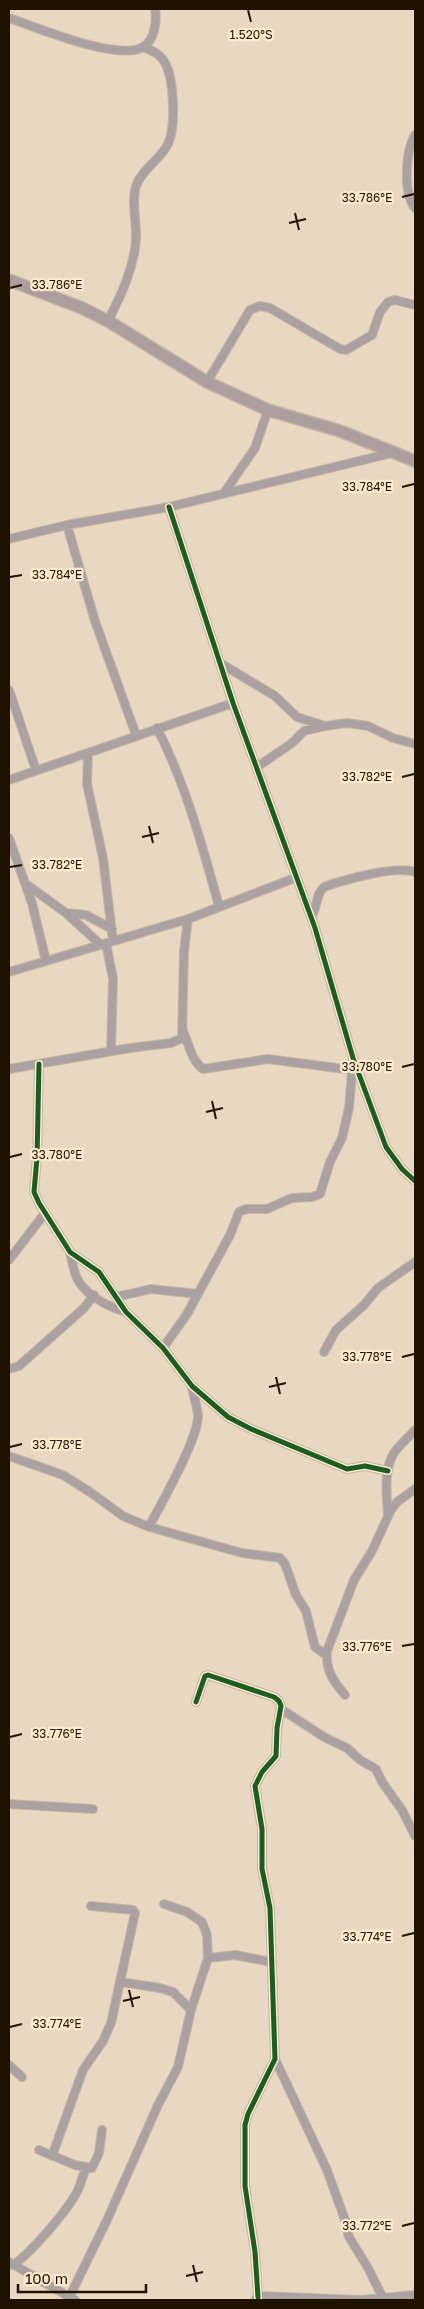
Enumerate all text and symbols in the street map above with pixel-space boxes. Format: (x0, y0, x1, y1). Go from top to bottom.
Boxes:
text: 1.520°S (229, 27, 273, 42)
text: 33.786°E (342, 190, 392, 205)
text: 33.786°E (32, 277, 82, 292)
text: 33.784°E (342, 479, 392, 494)
text: 33.784°E (32, 567, 82, 582)
text: 33.782°E (342, 769, 392, 784)
text: 33.782°E (32, 857, 82, 872)
text: 33.780°E (342, 1059, 392, 1074)
text: 33.780°E (32, 1147, 82, 1162)
text: 33.778°E (342, 1349, 392, 1364)
text: 33.778°E (32, 1437, 82, 1452)
text: 33.776°E (342, 1639, 392, 1654)
text: 33.776°E (32, 1726, 82, 1741)
text: 33.774°E (342, 1929, 392, 1944)
text: 33.774°E (32, 2016, 82, 2031)
text: 33.772°E (342, 2218, 392, 2233)
scale bar (18, 2262, 145, 2294)
text: 100 m (25, 2269, 68, 2287)

